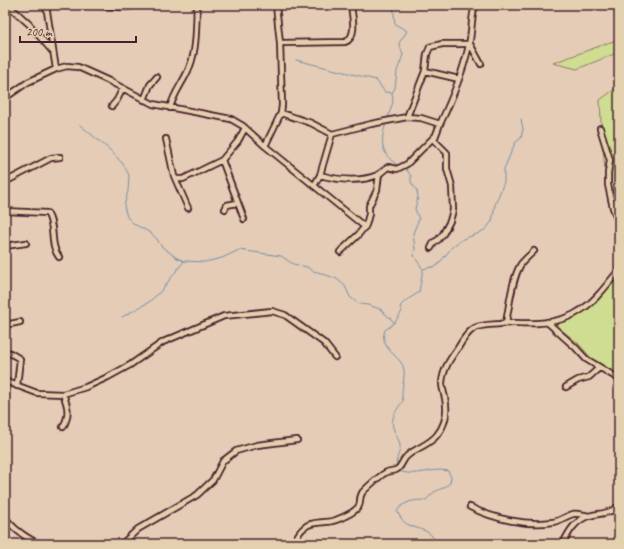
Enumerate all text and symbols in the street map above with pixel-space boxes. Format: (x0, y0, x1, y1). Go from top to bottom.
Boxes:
scale bar (20, 18, 136, 44)
text: 200 m (26, 24, 53, 40)

